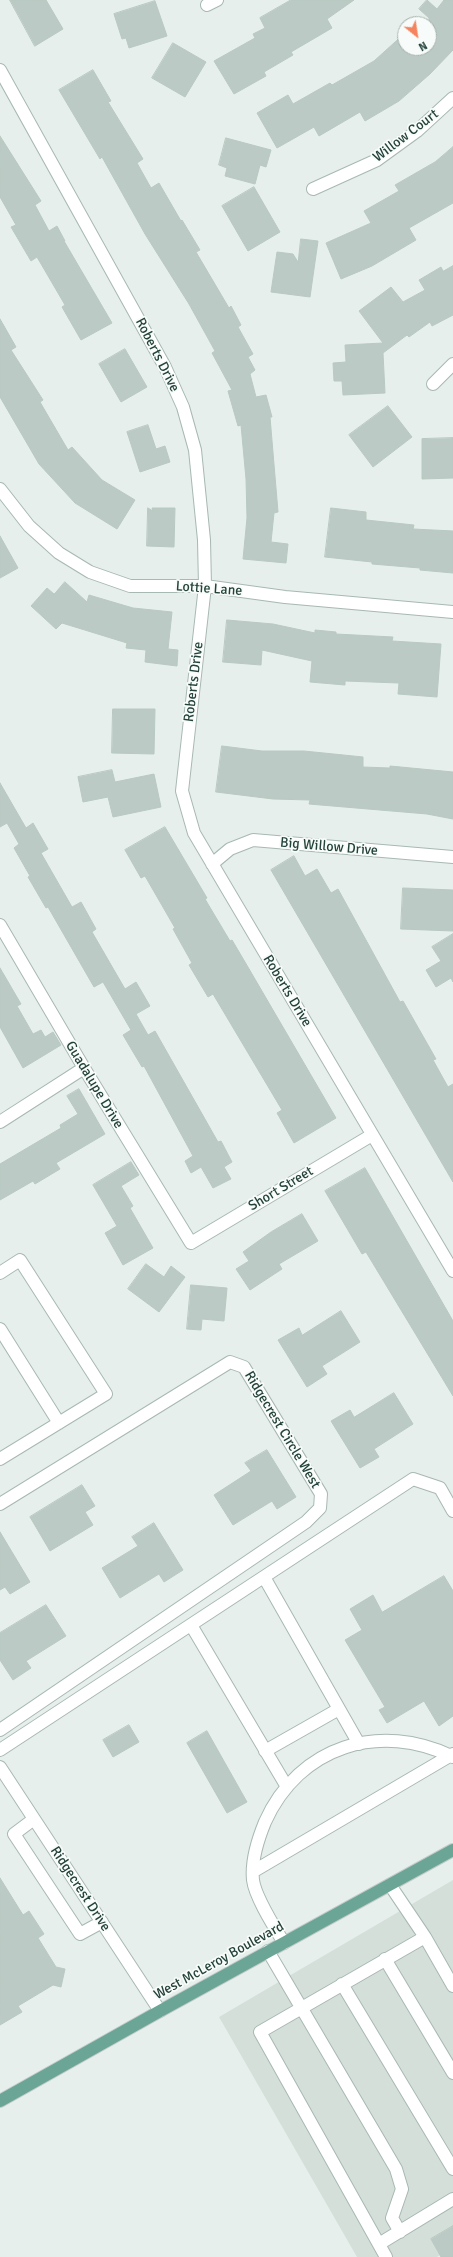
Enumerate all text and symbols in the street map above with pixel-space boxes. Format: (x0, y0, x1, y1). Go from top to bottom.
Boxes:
north arrow (397, 16, 437, 56)
text: N (416, 38, 429, 54)
street label: Willow Court (370, 106, 442, 166)
street label: Roberts Drive (131, 315, 183, 395)
street label: Lottie Lane (175, 578, 243, 600)
street label: Roberts Drive (181, 641, 207, 723)
street label: Big Willow Drive (279, 834, 379, 860)
street label: Roberts Drive (259, 952, 315, 1030)
street label: Guadalupe Drive (61, 1038, 127, 1132)
street label: Short Street (246, 1163, 316, 1215)
street label: Ridgecrest Circle West (240, 1368, 324, 1492)
street label: Ridgecrest Drive (46, 1843, 114, 1935)
street label: West McLeroy Boulevard (151, 1918, 287, 2004)

